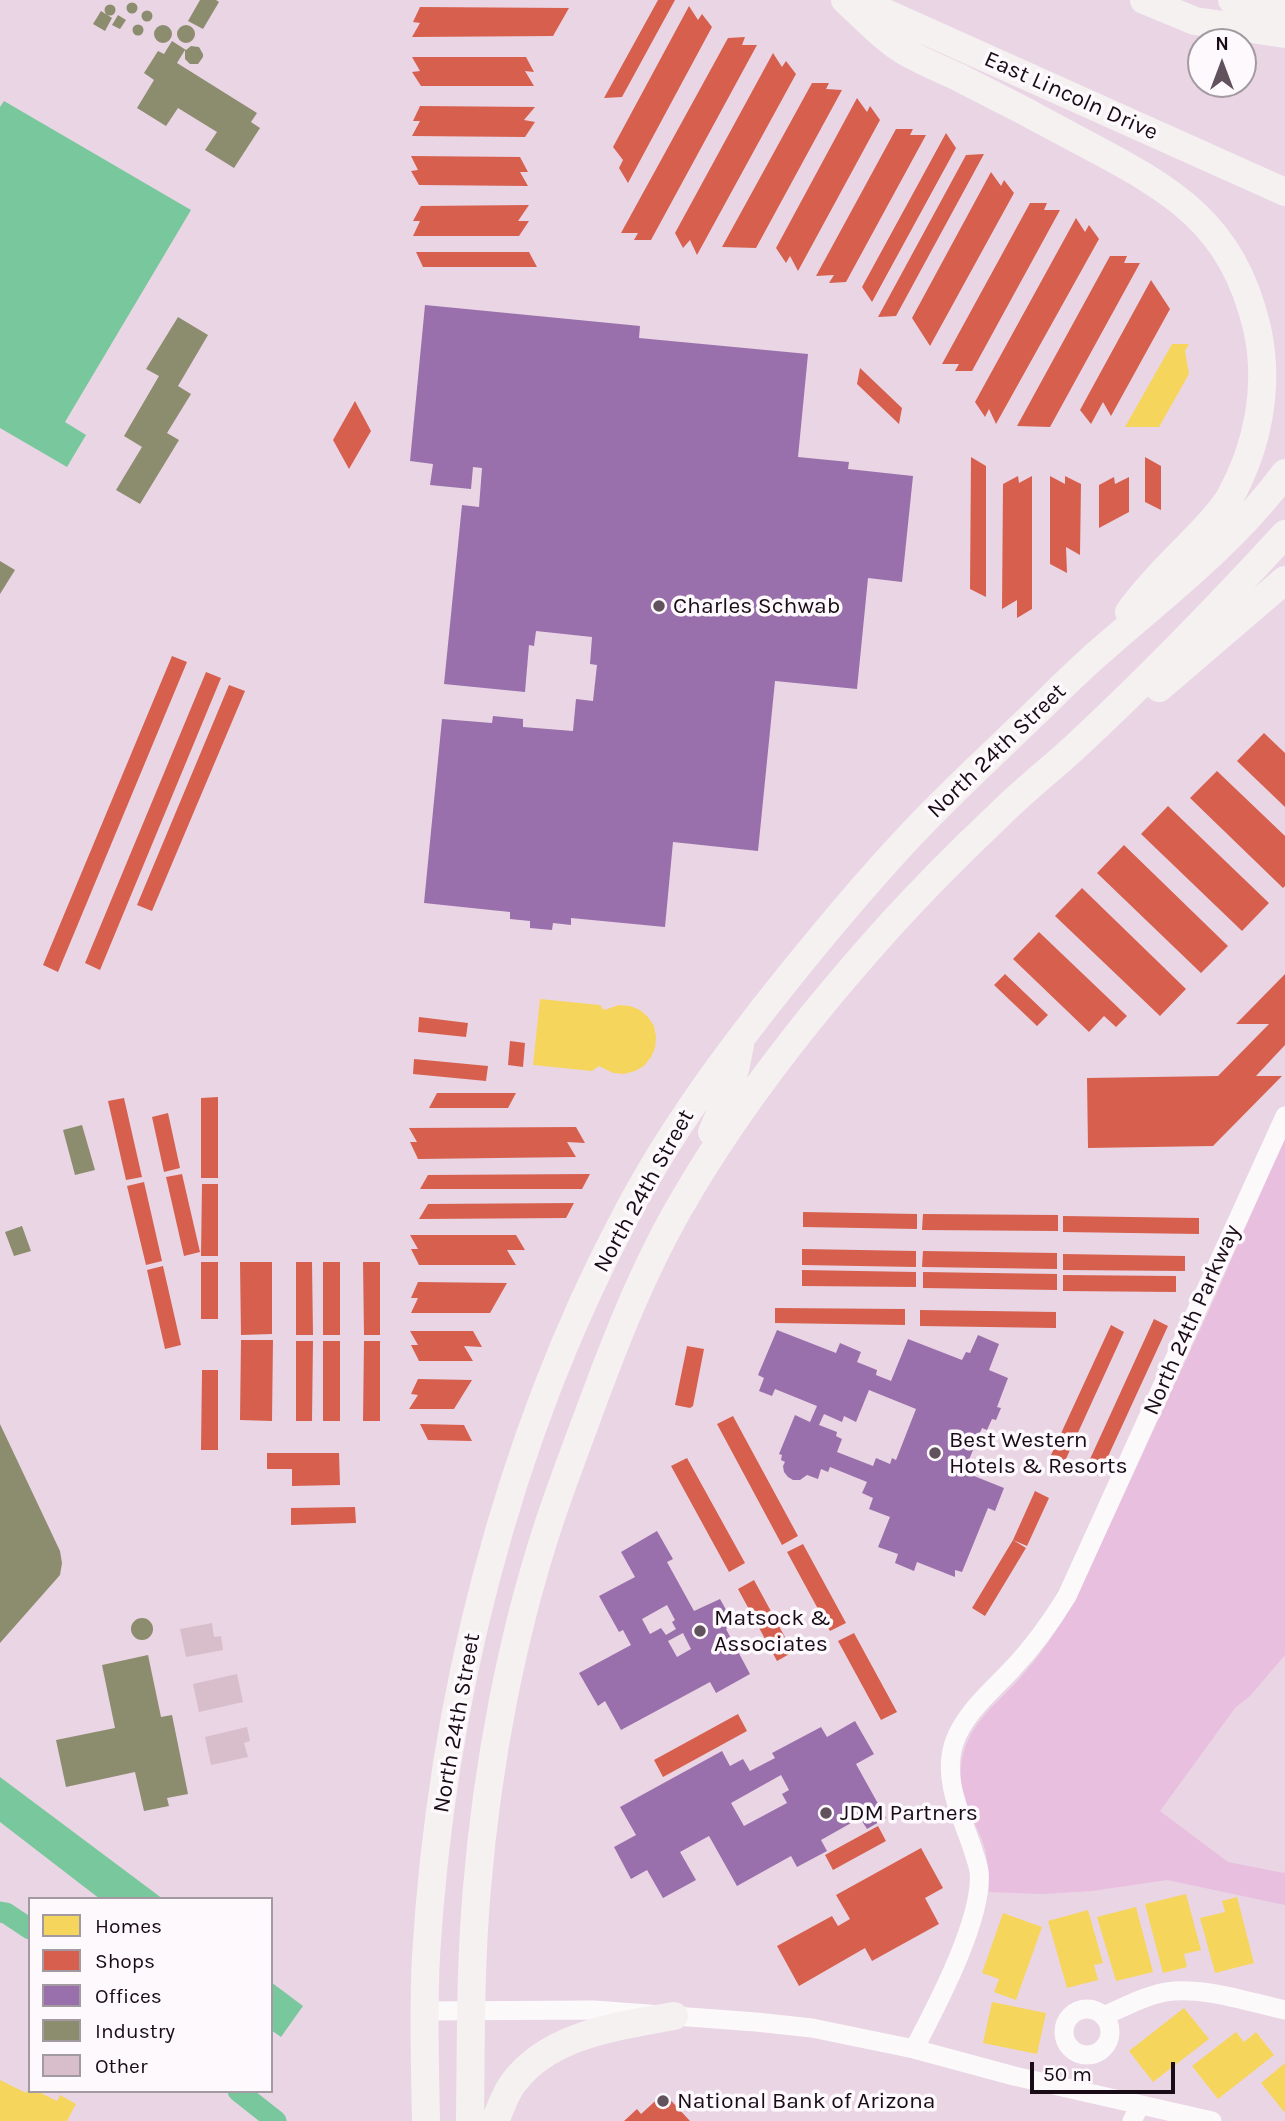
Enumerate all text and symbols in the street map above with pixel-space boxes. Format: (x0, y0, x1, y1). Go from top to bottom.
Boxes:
north arrow (1187, 28, 1257, 98)
text: N (1215, 33, 1229, 55)
street label: East Lincoln Drive (980, 45, 1162, 147)
place label: Charles Schwab (673, 592, 840, 620)
marker: Charles Schwab (651, 598, 667, 614)
street label: North 24th Street (922, 678, 1072, 824)
street label: North 24th Street (588, 1105, 700, 1277)
street label: North 24th Parkway (1138, 1221, 1246, 1419)
place label: Best Western Hotels & Resorts (949, 1426, 1127, 1480)
marker: Best Western Hotels & Resorts (927, 1445, 943, 1461)
place label: Matsock & Associates (714, 1604, 831, 1658)
marker: Matsock & Associates (692, 1623, 708, 1639)
street label: North 24th Street (428, 1631, 486, 1815)
place label: JDM Partners (840, 1799, 978, 1827)
marker: JDM Partners (818, 1805, 834, 1821)
legend (28, 1897, 273, 2093)
text: Homes (95, 1914, 162, 1938)
text: Shops (95, 1949, 155, 1973)
text: Offices (95, 1984, 162, 2008)
text: Industry (95, 2019, 175, 2043)
scale bar (1033, 2048, 1178, 2092)
text: Other (95, 2054, 148, 2078)
text: 50 m (1043, 2062, 1092, 2086)
place label: National Bank of Arizona (677, 2087, 935, 2115)
marker: National Bank of Arizona (655, 2093, 671, 2109)

